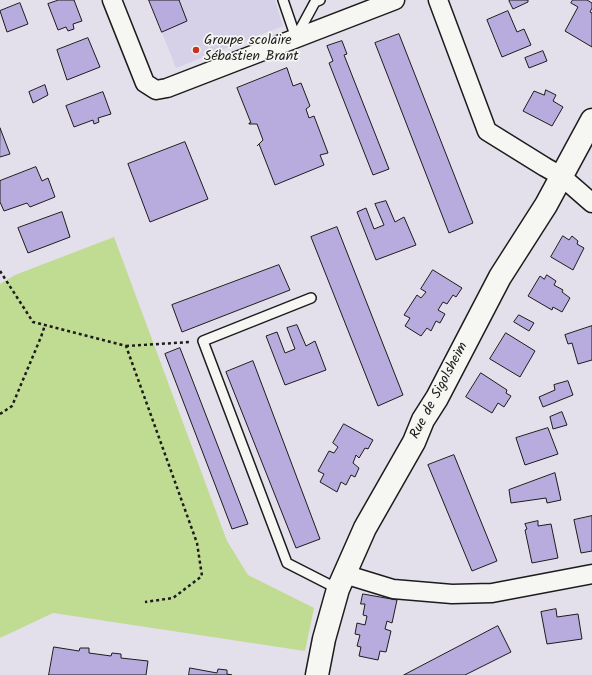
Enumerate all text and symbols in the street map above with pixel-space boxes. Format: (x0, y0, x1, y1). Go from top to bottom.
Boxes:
place label: Groupe scolaire Sébastien Brant (204, 34, 299, 66)
marker: Groupe scolaire Sébastien Brant (191, 45, 201, 55)
street label: Rue de Sigolsheim (407, 340, 473, 442)

